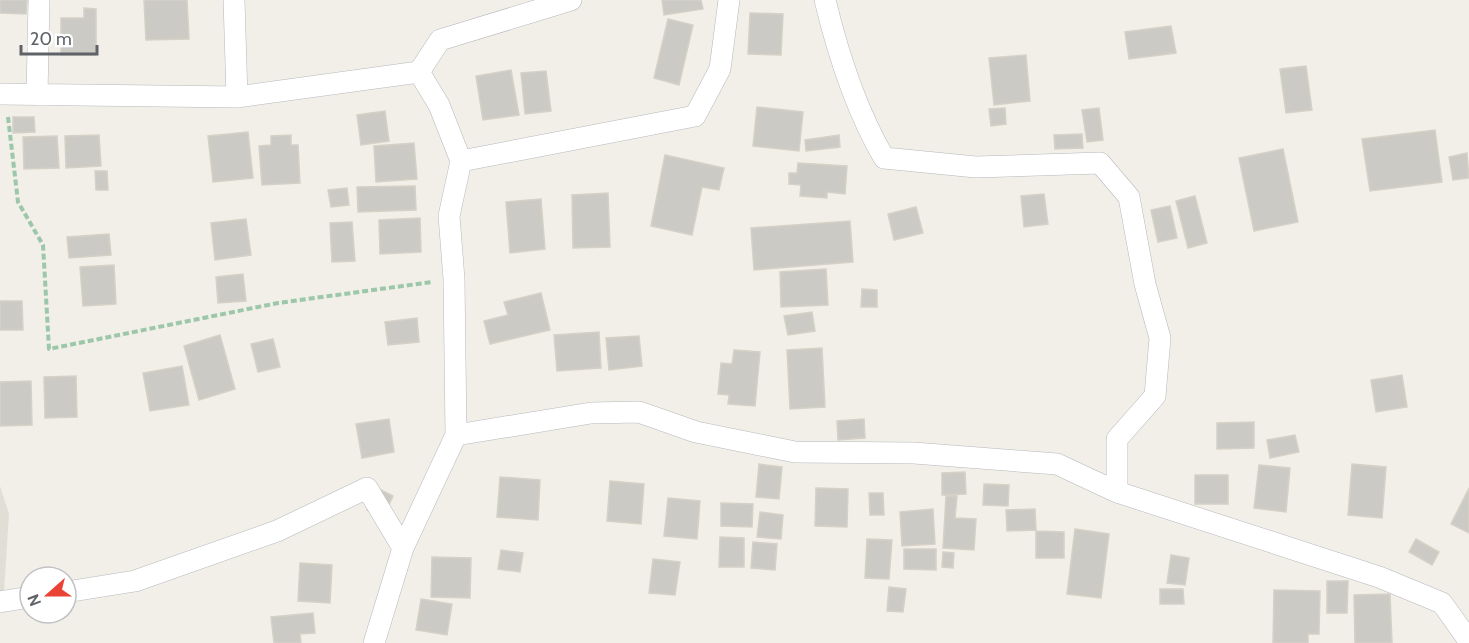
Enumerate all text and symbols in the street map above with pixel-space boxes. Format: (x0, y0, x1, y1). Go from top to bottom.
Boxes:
scale bar (21, 18, 98, 56)
text: 20 m (30, 28, 72, 50)
north arrow (18, 565, 78, 625)
text: N (24, 592, 45, 609)

